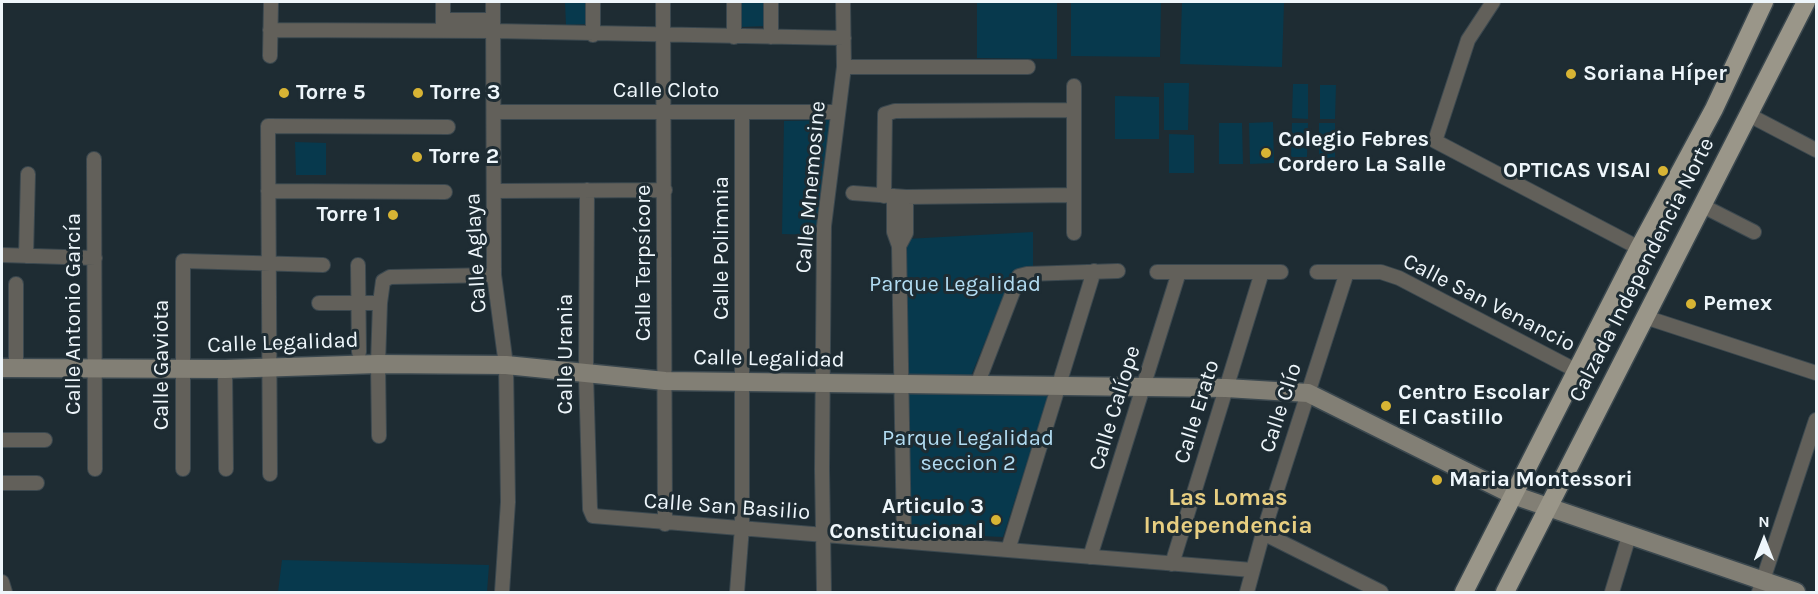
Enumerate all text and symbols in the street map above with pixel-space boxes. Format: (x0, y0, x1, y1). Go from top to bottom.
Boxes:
place label: Soriana Híper (1583, 61, 1727, 87)
marker: Soriana Híper (1564, 67, 1578, 81)
street label: Calle Cloto (613, 78, 719, 104)
place label: Torre 5 (296, 80, 365, 106)
place label: Torre 3 (430, 80, 500, 106)
marker: Torre 5 (277, 86, 291, 100)
marker: Torre 3 (411, 86, 425, 100)
street label: Calle Mnemosine (790, 100, 832, 274)
place label: Colegio Febres Cordero La Salle (1278, 127, 1446, 178)
street label: Calzada Independencia Norte (1564, 133, 1720, 407)
place label: Torre 2 (429, 144, 499, 170)
marker: Colegio Febres Cordero La Salle (1259, 146, 1273, 160)
marker: Torre 2 (410, 150, 424, 164)
place label: OPTICAS VISAI (1503, 158, 1651, 184)
marker: OPTICAS VISAI (1656, 164, 1670, 178)
street label: Calle Polimnia (709, 176, 735, 320)
street label: Calle Terpsícore (631, 185, 657, 341)
street label: Calle Aglaya (460, 192, 492, 314)
place label: Torre 1 (317, 202, 381, 228)
marker: Torre 1 (386, 208, 400, 222)
street label: Calle Antonio García (61, 213, 87, 415)
street label: Calle San Venancio (1398, 248, 1580, 358)
park label: Parque Legalidad (869, 272, 1041, 298)
place label: Pemex (1703, 291, 1772, 317)
street label: Calle Urania (553, 294, 579, 414)
marker: Pemex (1684, 297, 1698, 311)
street label: Calle Gaviota (149, 300, 175, 430)
street label: Calle Legalidad (207, 327, 359, 359)
street label: Calle Calíope (1084, 342, 1146, 474)
street label: Calle Legalidad (693, 344, 845, 374)
street label: Calle Erato (1169, 357, 1225, 467)
street label: Calle Clío (1254, 360, 1308, 456)
place label: Centro Escolar El Castillo (1398, 380, 1549, 432)
marker: Centro Escolar El Castillo (1379, 399, 1393, 413)
park label: Parque Legalidad seccion 2 (882, 426, 1054, 478)
place label: Maria Montessori (1449, 467, 1633, 493)
marker: Maria Montessori (1430, 473, 1444, 487)
district label: Las Lomas Independencia (1143, 484, 1313, 540)
street label: Calle San Basilio (643, 488, 811, 526)
place label: Articulo 3 Constitucional (829, 494, 984, 546)
north arrow (1734, 510, 1794, 570)
text: N (1758, 512, 1770, 531)
marker: Articulo 3 Constitucional (989, 513, 1003, 527)

